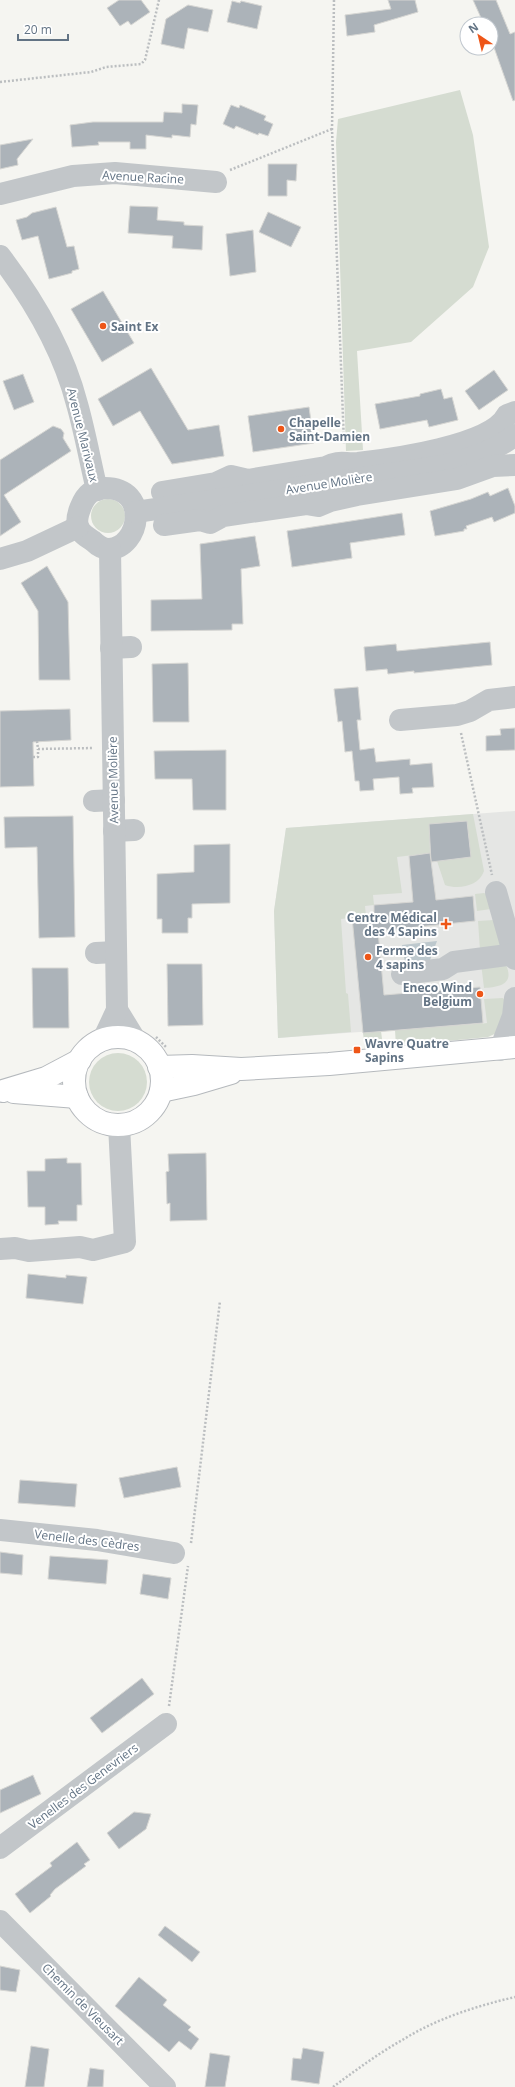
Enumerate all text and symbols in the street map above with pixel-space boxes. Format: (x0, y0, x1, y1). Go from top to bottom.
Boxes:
scale bar (18, 16, 68, 42)
north arrow (459, 16, 499, 56)
text: N (465, 19, 481, 36)
text: 20 m (24, 21, 52, 38)
street label: Avenue Racine (102, 166, 185, 188)
place label: Saint Ex (111, 318, 158, 335)
marker: Saint Ex (98, 321, 108, 331)
street label: Avenue Marivaux (63, 386, 103, 485)
place label: Chapelle Saint-Damien (289, 414, 370, 445)
marker: Chapelle Saint-Damien (276, 424, 286, 434)
street label: Avenue Molière (285, 468, 374, 498)
street label: Avenue Molière (104, 736, 122, 824)
place label: Centre Médical des 4 Sapins (347, 909, 437, 940)
marker: Centre Médical des 4 Sapins (440, 918, 452, 930)
place label: Ferme des 4 sapins (376, 942, 438, 973)
marker: Ferme des 4 sapins (363, 952, 373, 962)
place label: Eneco Wind Belgium (403, 979, 472, 1010)
marker: Eneco Wind Belgium (475, 989, 485, 999)
place label: Wavre Quatre Sapins (365, 1035, 449, 1066)
marker: Wavre Quatre Sapins (352, 1045, 362, 1055)
street label: Venelle des Cèdres (33, 1525, 141, 1555)
street label: Venelles des Genevriers (25, 1739, 142, 1833)
street label: Chemin de Vieusart (38, 1959, 128, 2049)

